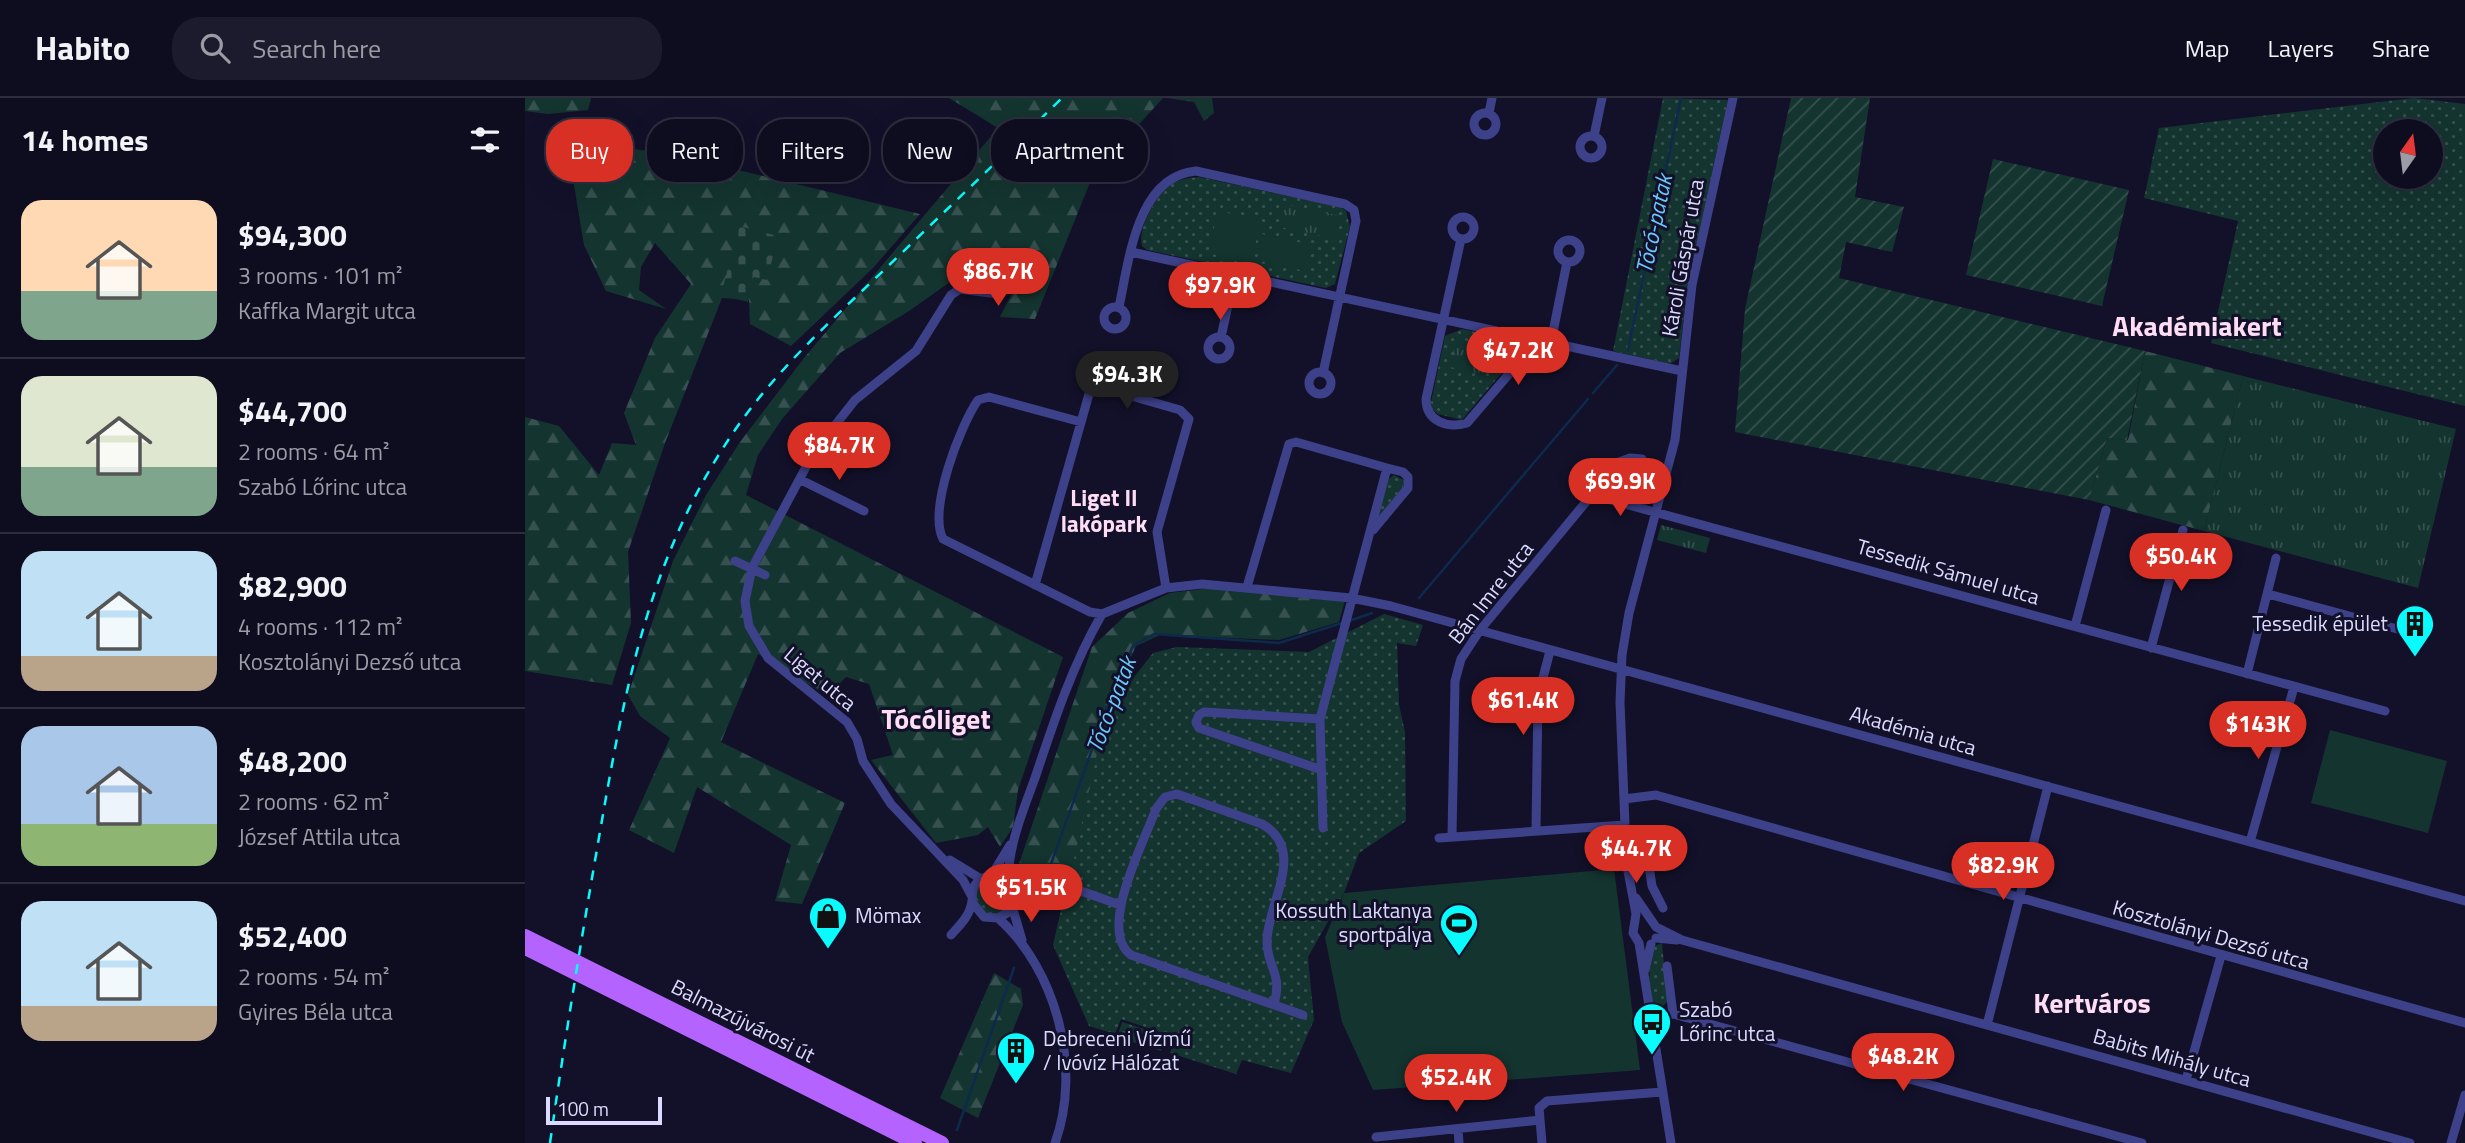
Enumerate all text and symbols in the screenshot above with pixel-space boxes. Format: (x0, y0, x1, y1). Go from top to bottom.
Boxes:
search box (172, 17, 662, 80)
text: Habito (35, 23, 130, 73)
icon: search (196, 29, 234, 67)
text: Search here (252, 29, 381, 68)
text: Map (2185, 30, 2230, 66)
text: Layers (2268, 30, 2334, 66)
text: Share (2372, 30, 2430, 66)
text: 14 homes (21, 117, 148, 163)
chip: Buy (546, 119, 633, 182)
chip: Rent (647, 119, 743, 182)
chip: Filters (757, 119, 869, 182)
chip: New (883, 119, 977, 182)
chip: Apartment (991, 119, 1148, 182)
north arrow (2373, 119, 2443, 189)
map controls (2373, 119, 2443, 189)
icon: filters (466, 121, 504, 159)
water label: Tócó-patak (1626, 168, 1682, 277)
street label: Károli Gáspár utca (1652, 176, 1712, 339)
text: $94,300 (238, 212, 347, 258)
icon: home (77, 228, 161, 312)
pin: $86.7K (941, 248, 1055, 308)
text: $86.7K (962, 253, 1034, 288)
text: 3 rooms · 101 m² (238, 258, 402, 293)
pin: $97.9K (1163, 262, 1277, 322)
text: $97.9K (1184, 267, 1256, 302)
text: Kaffka Margit utca (238, 293, 416, 328)
district label: Akadémiakert (2112, 304, 2282, 347)
pin: $47.2K (1461, 328, 1575, 387)
text: $47.2K (1482, 332, 1554, 367)
pin: $94.3K (1070, 352, 1184, 411)
text: $94.3K (1091, 356, 1163, 391)
text: $44,700 (238, 388, 347, 434)
icon: home (77, 404, 161, 488)
pin: $84.7K (782, 422, 896, 482)
text: $84.7K (803, 427, 875, 462)
text: 2 rooms · 64 m² (238, 434, 389, 469)
pin: $69.9K (1563, 458, 1677, 518)
text: $69.9K (1584, 463, 1656, 498)
text: Szabó Lőrinc utca (238, 469, 407, 504)
district label: Liget II lakópark (1061, 480, 1147, 541)
street label: Tessedik Sámuel utca (1853, 530, 2044, 613)
pin: $50.4K (2124, 533, 2238, 593)
street label: Bán Imre utca (1440, 534, 1541, 651)
text: $50.4K (2145, 538, 2217, 573)
text: $82,900 (238, 563, 347, 609)
icon: home (77, 579, 161, 663)
building icon: Tessedik épület (2394, 603, 2436, 658)
place label: Tessedik épület (2252, 607, 2389, 639)
text: 4 rooms · 112 m² (238, 609, 402, 644)
street label: Liget utca (777, 638, 864, 718)
text: Kosztolányi Dezső utca (238, 644, 461, 679)
water label: Tócó-patak (1076, 649, 1146, 758)
pin: $61.4K (1466, 678, 1580, 737)
text: $61.4K (1487, 682, 1559, 717)
district label: Tócóliget (881, 697, 991, 740)
street label: Akadémia utca (1846, 697, 1981, 763)
pin: $143K (2209, 702, 2307, 761)
text: $143K (2225, 706, 2291, 741)
text: $48,200 (238, 738, 347, 784)
icon: home (77, 754, 161, 838)
text: 2 rooms · 62 m² (238, 784, 389, 819)
text: József Attila utca (238, 819, 400, 854)
pin: $44.7K (1579, 826, 1693, 885)
text: $44.7K (1600, 830, 1672, 865)
pin: $82.9K (1946, 842, 2060, 902)
text: $82.9K (1967, 847, 2039, 882)
pin: $51.5K (974, 864, 1088, 924)
text: $51.5K (995, 869, 1067, 904)
street label: Kosztolányi Dezső utca (2109, 891, 2314, 978)
place label: Kossuth Laktanya sportpálya (1275, 894, 1432, 950)
shop icon: Mömax (807, 895, 849, 950)
place label: Mömax (855, 899, 922, 931)
sports icon: Kossuth Laktanya sportpálya (1438, 902, 1480, 957)
text: $52,400 (238, 913, 347, 959)
icon: home (77, 929, 161, 1013)
text: 2 rooms · 54 m² (238, 959, 389, 994)
street label: Balmazújvárosi út (666, 970, 822, 1070)
district label: Kertváros (2033, 981, 2151, 1024)
place label: Szabó Lőrinc utca (1679, 993, 1776, 1049)
text: Gyires Béla utca (238, 994, 393, 1029)
bus stop icon: Szabó Lőrinc utca (1631, 1001, 1673, 1056)
street label: Babits Mihály utca (2090, 1019, 2255, 1095)
place label: Debreceni Vízmű / Ivóvíz Hálózat (1043, 1022, 1191, 1078)
building icon: Debreceni Vízmű / Ivóvíz Hálózat (995, 1030, 1037, 1085)
pin: $48.2K (1846, 1034, 1960, 1093)
text: $48.2K (1867, 1038, 1939, 1073)
pin: $52.4K (1399, 1054, 1513, 1114)
text: $52.4K (1420, 1059, 1492, 1094)
scale bar (546, 1094, 661, 1126)
text: 100 m (557, 1094, 609, 1123)

